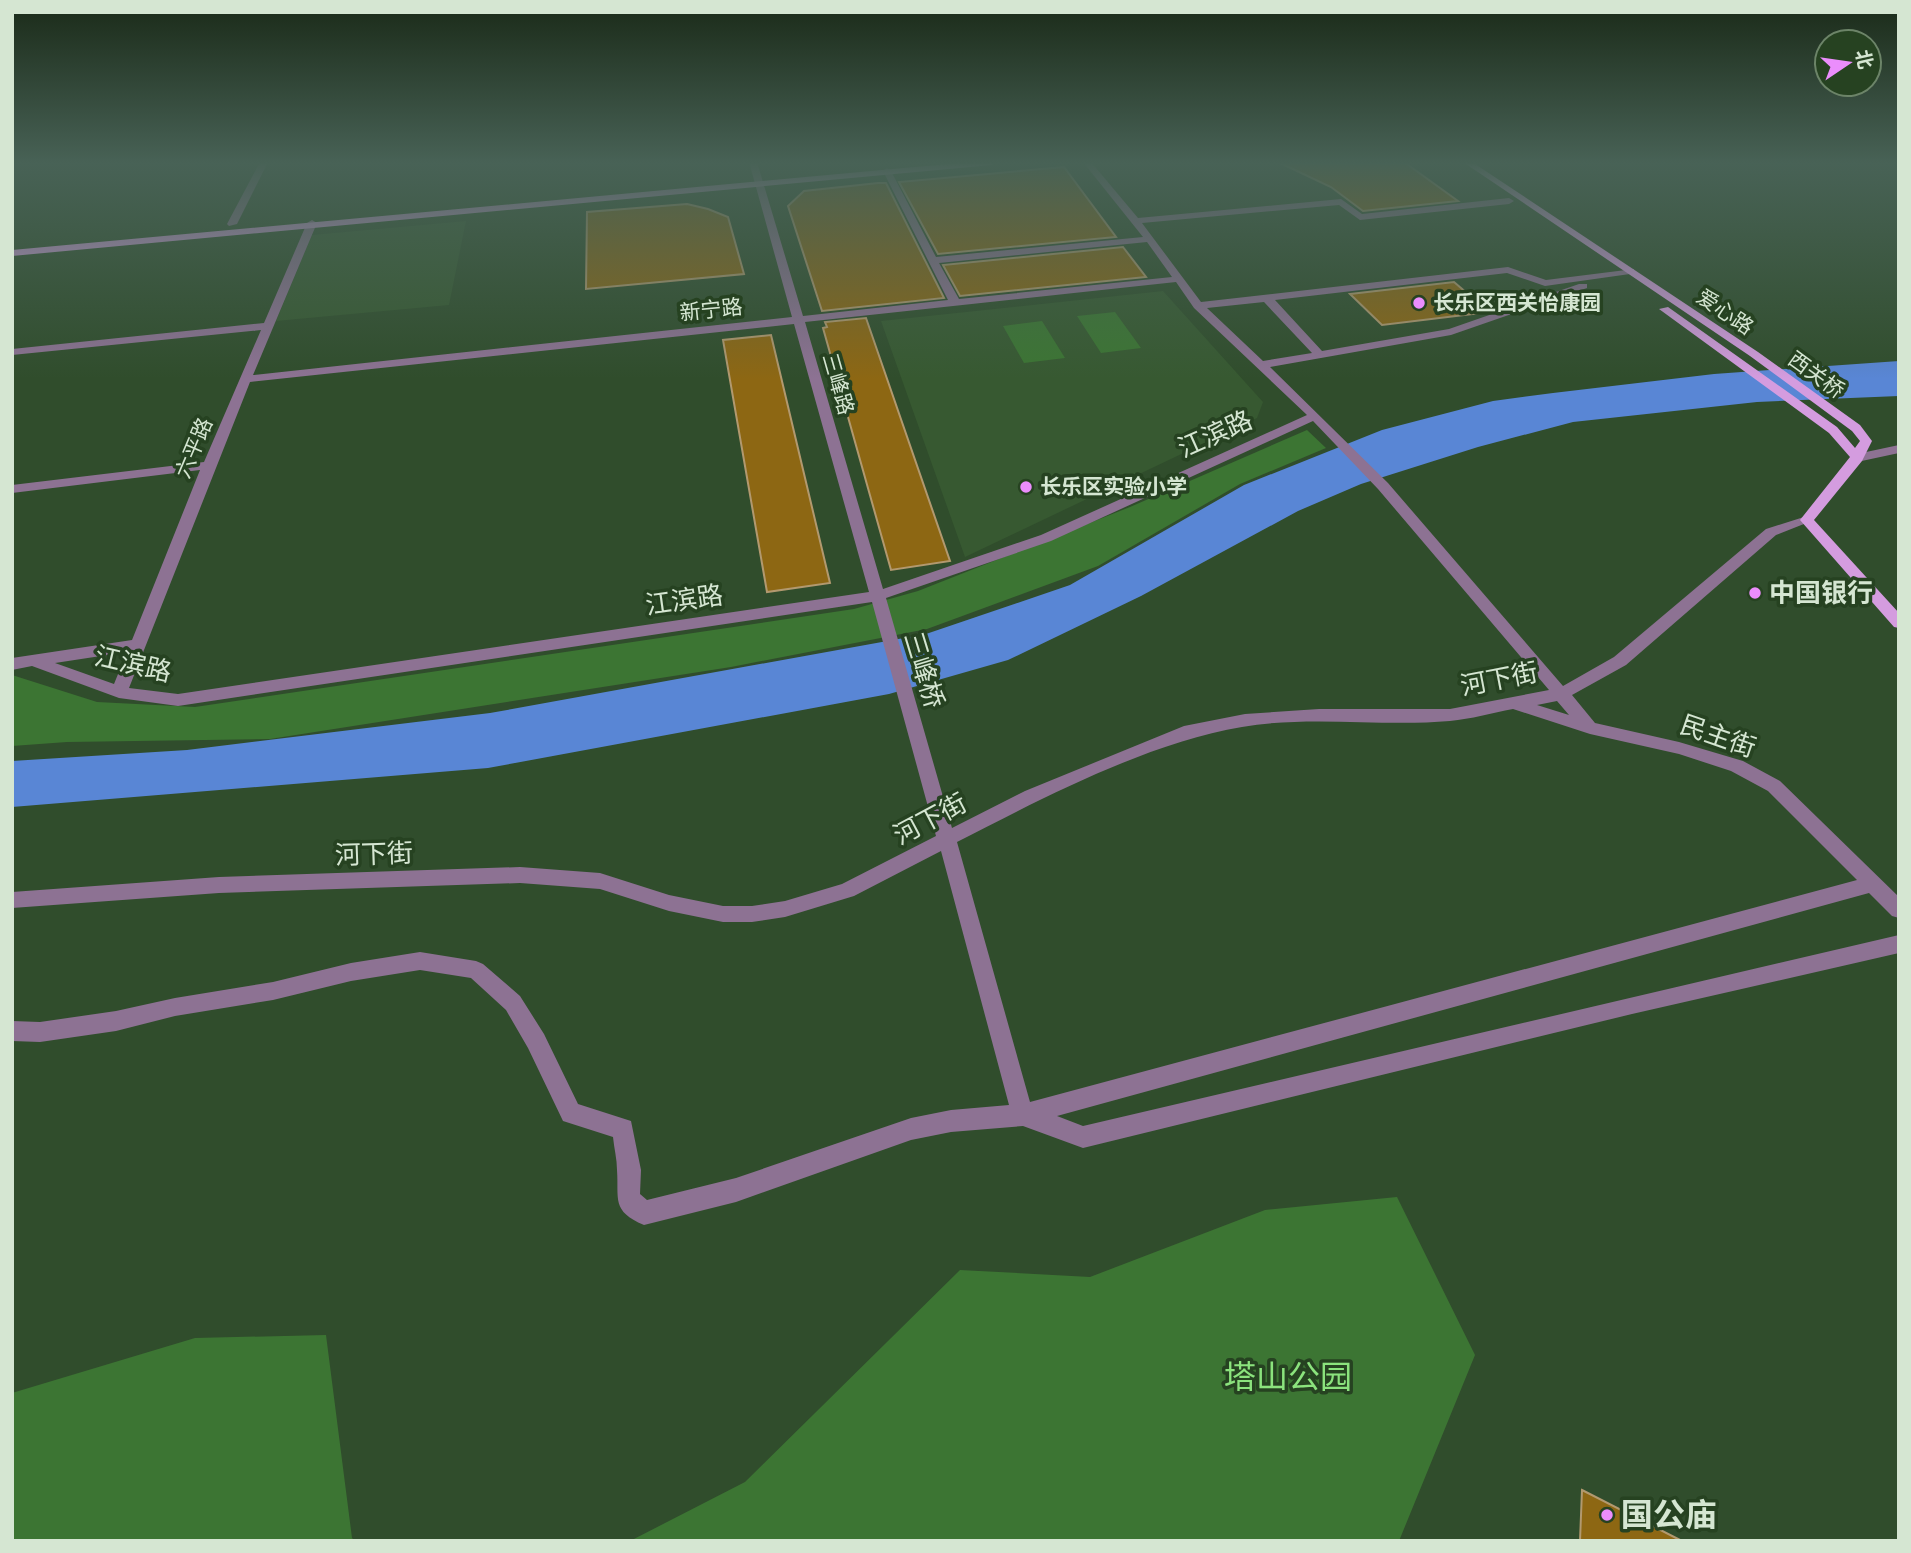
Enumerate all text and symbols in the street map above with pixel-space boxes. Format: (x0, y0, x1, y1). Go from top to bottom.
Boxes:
north arrow (1813, 28, 1883, 98)
text: 北 (1851, 47, 1878, 71)
street label: 爱心路 (1692, 283, 1759, 340)
place label: 长乐区西关怡康园 (1433, 289, 1601, 315)
street label: 新宁路 (678, 293, 744, 325)
marker: 长乐区西关怡康园 (1411, 295, 1427, 311)
street label: 西关桥 (1783, 345, 1850, 403)
street label: 三峰路 (818, 350, 860, 418)
street label: 江滨路 (1172, 403, 1257, 464)
street label: 六平路 (169, 414, 217, 482)
place label: 长乐区实验小学 (1040, 473, 1187, 499)
marker: 长乐区实验小学 (1018, 479, 1034, 495)
place label: 中国银行 (1769, 576, 1873, 609)
street label: 江滨路 (643, 578, 725, 621)
marker: 中国银行 (1747, 585, 1763, 601)
street label: 三峰桥 (897, 628, 952, 712)
street label: 江滨路 (91, 639, 175, 688)
street label: 河下街 (1457, 655, 1540, 702)
street label: 民主街 (1676, 707, 1760, 764)
street label: 河下街 (888, 786, 972, 851)
street label: 河下街 (334, 836, 414, 871)
park label: 塔山公园 (1224, 1356, 1352, 1396)
place label: 国公庙 (1621, 1494, 1717, 1534)
marker: 国公庙 (1599, 1507, 1615, 1523)

